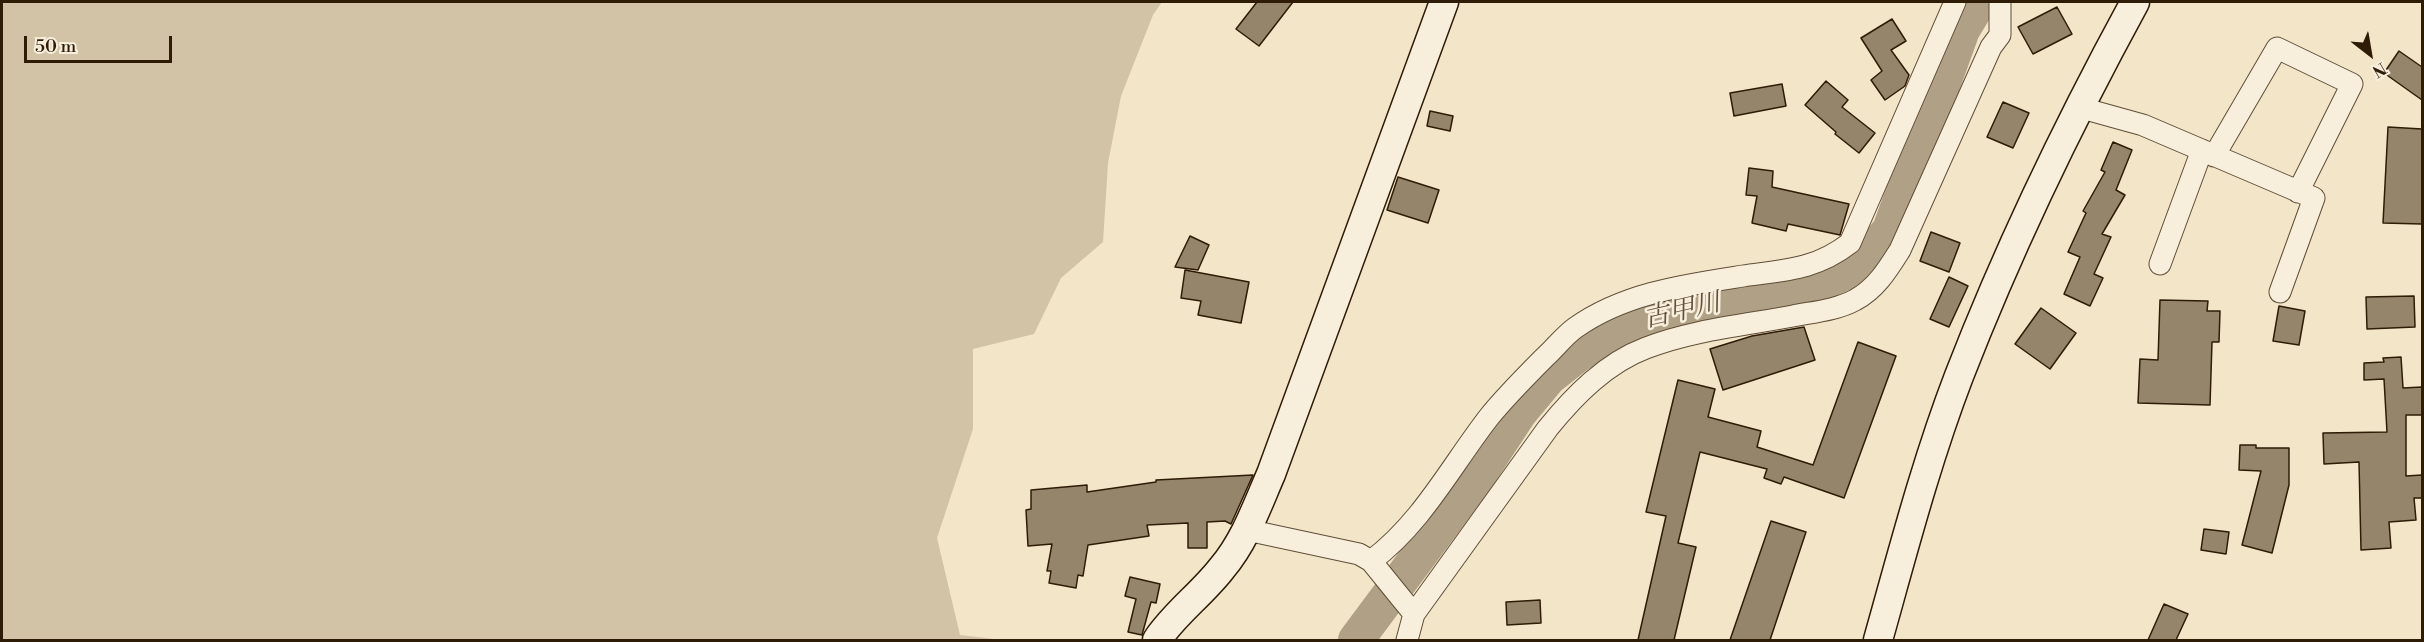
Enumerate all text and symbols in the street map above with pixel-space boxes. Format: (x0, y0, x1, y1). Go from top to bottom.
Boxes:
scale bar (27, 24, 176, 62)
north arrow (2340, 24, 2400, 84)
text: 50 m (35, 35, 76, 58)
text: N (2369, 58, 2390, 81)
water label: 古甲川 (1640, 288, 1724, 336)

